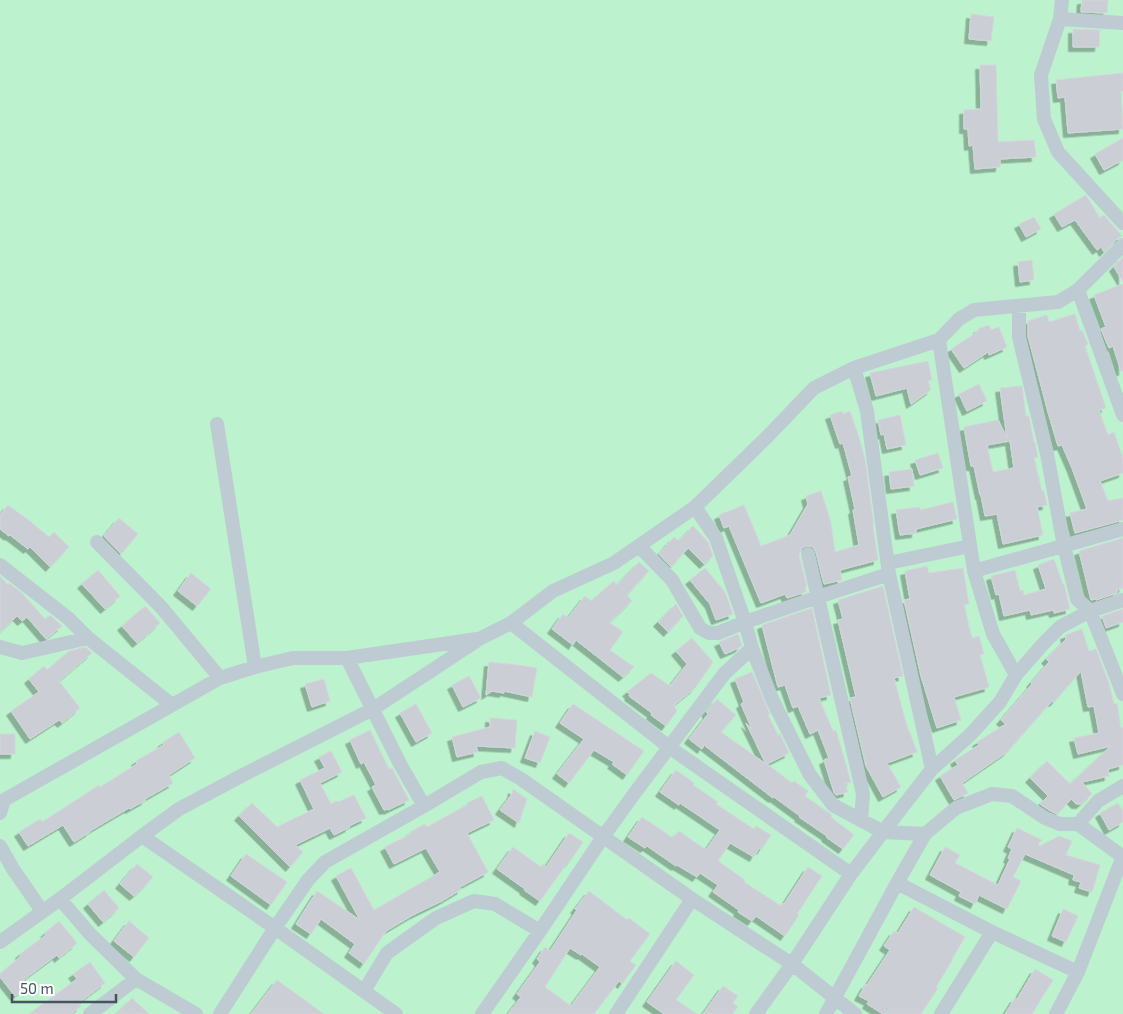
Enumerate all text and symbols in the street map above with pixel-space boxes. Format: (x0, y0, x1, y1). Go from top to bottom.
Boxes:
scale bar (12, 972, 116, 1004)
text: 50 m (20, 979, 54, 997)

